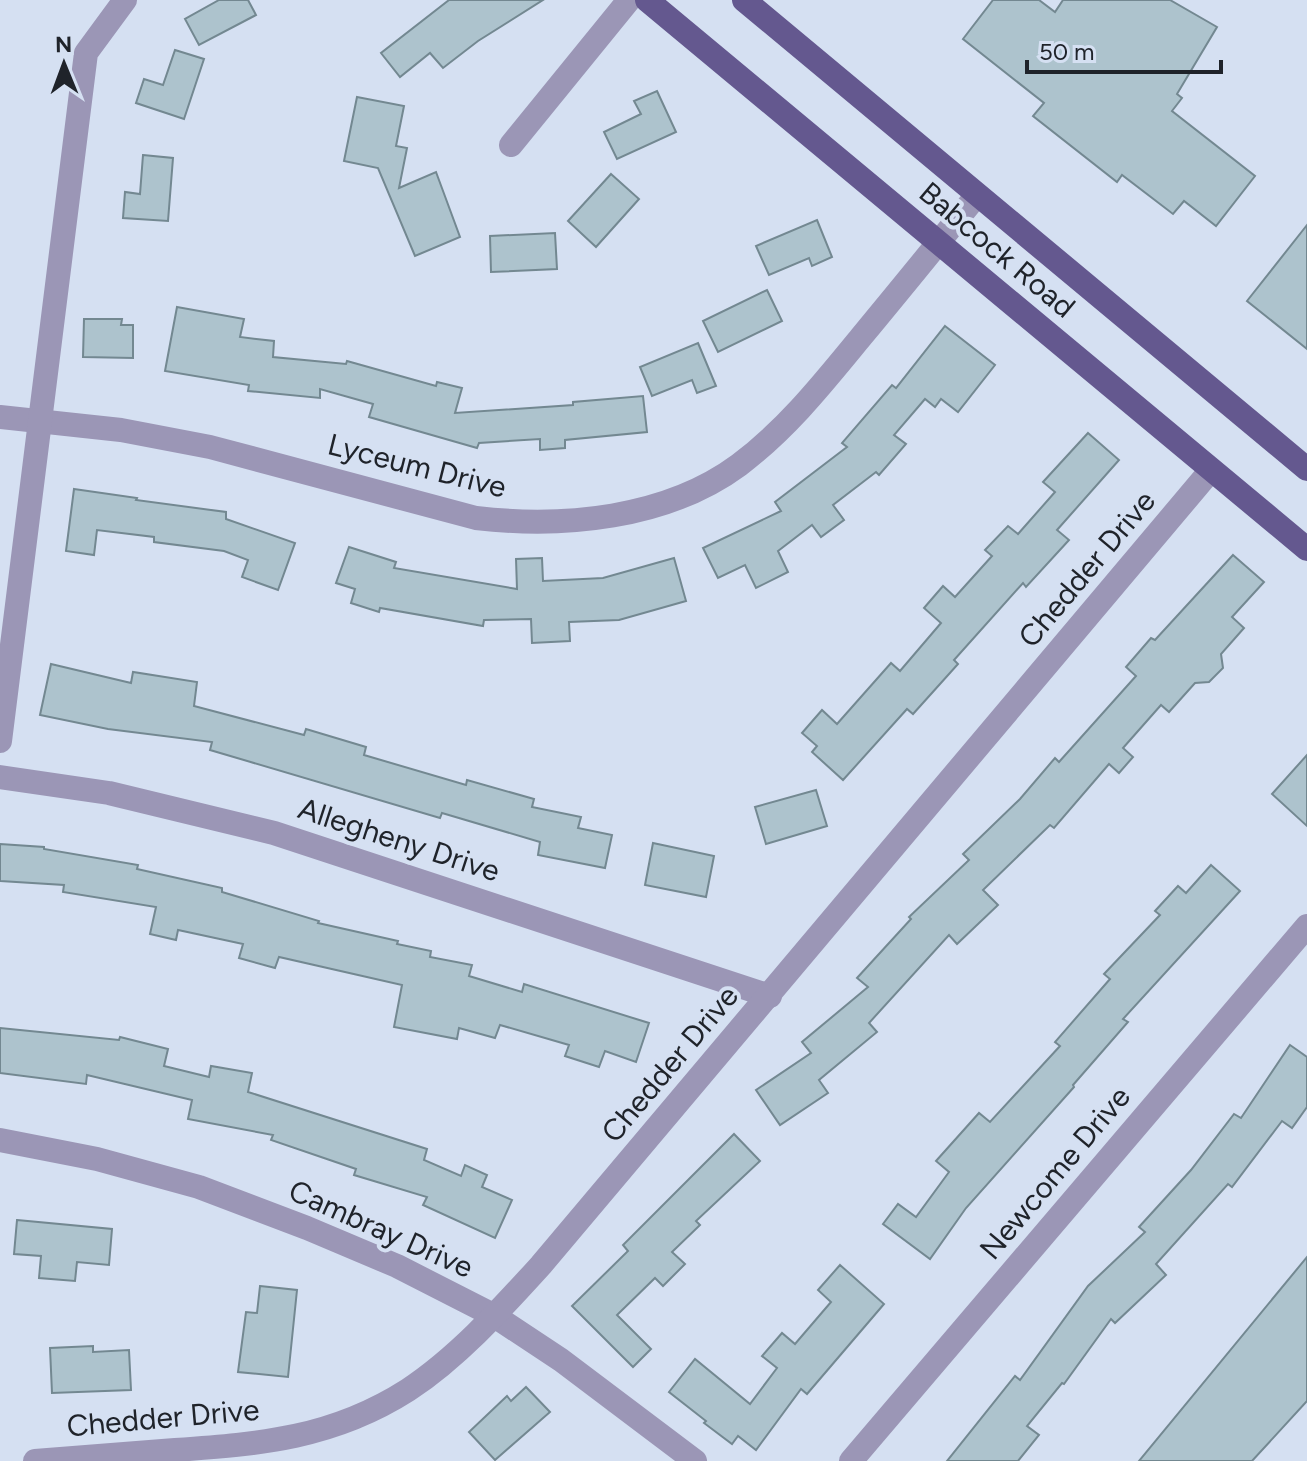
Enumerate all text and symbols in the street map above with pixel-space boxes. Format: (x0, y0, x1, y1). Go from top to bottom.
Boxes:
north arrow (24, 24, 104, 104)
scale bar (1027, 24, 1221, 74)
text: N (55, 31, 72, 58)
text: 50 m (1039, 37, 1095, 66)
street label: Babcock Road (912, 174, 1083, 326)
street label: Lyceum Drive (324, 425, 510, 506)
street label: Chedder Drive (1010, 483, 1163, 655)
street label: Allegheny Drive (294, 790, 505, 890)
street label: Chedder Drive (593, 978, 746, 1150)
street label: Newcome Drive (971, 1079, 1138, 1267)
street label: Cambray Drive (283, 1171, 479, 1286)
street label: Chedder Drive (65, 1391, 261, 1444)

